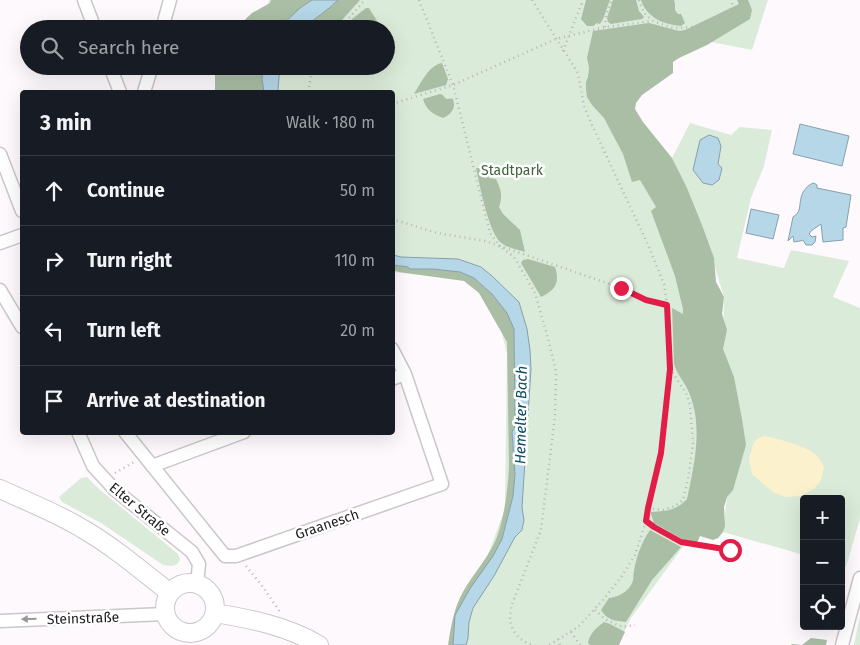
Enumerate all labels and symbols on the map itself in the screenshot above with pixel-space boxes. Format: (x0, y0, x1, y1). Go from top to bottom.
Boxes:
park label: Stadtpark (481, 162, 544, 179)
route end (610, 277, 633, 300)
water label: Hemelter Bach (511, 366, 531, 464)
street label: Elter Straße (106, 479, 174, 540)
street label: Graanesch (293, 506, 361, 543)
route start (719, 539, 742, 562)
street label: Steinstraße (47, 609, 119, 628)
one-way arrow (21, 616, 37, 624)

